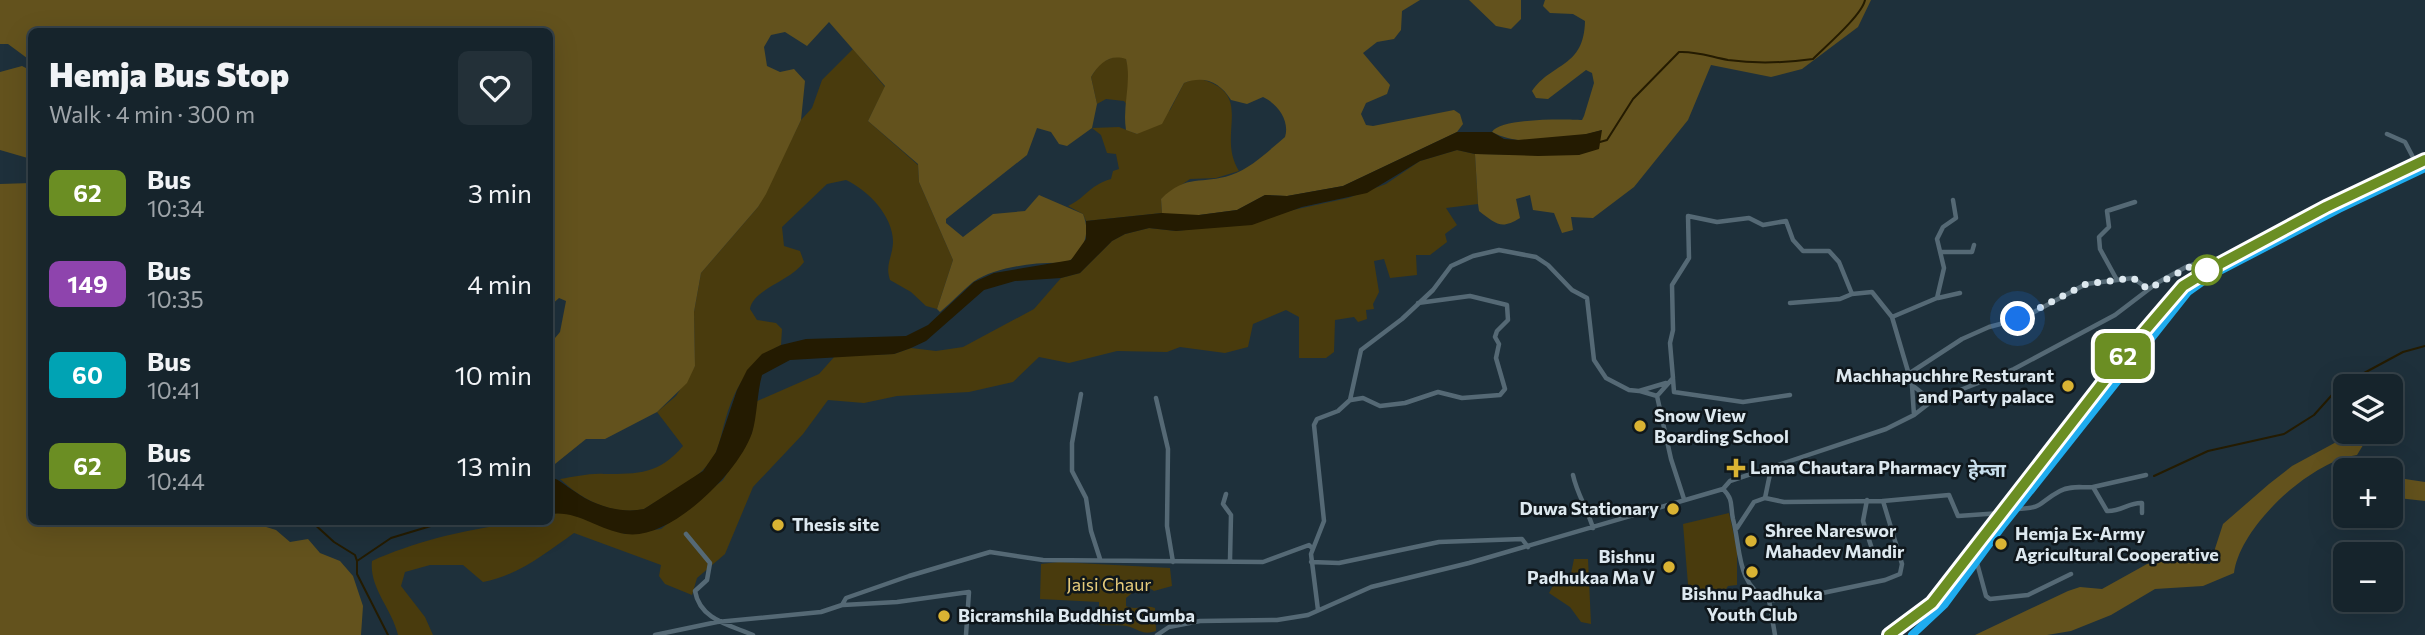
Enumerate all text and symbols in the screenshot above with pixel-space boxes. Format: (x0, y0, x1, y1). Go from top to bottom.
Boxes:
button: heart (458, 51, 532, 125)
text: Hemja Bus Stop (49, 53, 289, 94)
text: Walk · 4 min · 300 m (49, 100, 255, 128)
text: Bus (147, 163, 191, 194)
text: 3 min (468, 177, 532, 208)
text: 62 (73, 178, 102, 207)
text: 10:34 (147, 194, 204, 222)
text: Bus (147, 254, 191, 285)
unlabelled marker (2192, 255, 2222, 285)
text: 4 min (467, 268, 532, 299)
text: 149 (67, 269, 108, 298)
text: 10:35 (147, 285, 204, 313)
your location (2000, 301, 2035, 336)
line badge: 62 (2092, 333, 2154, 379)
text: 62 (2109, 341, 2137, 370)
text: Bus (147, 345, 191, 376)
text: 10 min (455, 359, 532, 390)
text: 60 (72, 360, 103, 389)
place label: Machhapuchhre Resturant and Party palace (1836, 364, 2054, 407)
map controls (2333, 374, 2403, 612)
button: layers (2333, 374, 2403, 444)
text: 10:41 (147, 376, 200, 404)
marker: Machhapuchhre Resturant and Party palace (2060, 378, 2076, 394)
place label: Snow View Boarding School (1654, 404, 1789, 447)
marker: Snow View Boarding School (1632, 418, 1648, 434)
text: Bus (147, 436, 191, 467)
text: 13 min (457, 450, 532, 481)
text: 62 (73, 451, 102, 480)
place label: Lama Chautara Pharmacy (1750, 456, 1961, 478)
district label: हेम्जा (1968, 458, 2006, 481)
button: + (2333, 458, 2403, 528)
marker: Lama Chautara Pharmacy (1728, 460, 1744, 476)
text: 10:44 (147, 467, 205, 495)
place label: Duwa Stationary (1520, 497, 1659, 519)
marker: Duwa Stationary (1665, 501, 1681, 517)
place label: Thesis site (792, 513, 879, 535)
marker: Thesis site (770, 517, 786, 533)
place label: Shree Nareswor Mahadev Mandir (1765, 519, 1905, 562)
place label: Hemja Ex-Army Agricultural Cooperative (2015, 522, 2219, 565)
marker: Shree Nareswor Mahadev Mandir (1743, 533, 1759, 549)
marker: Hemja Ex-Army Agricultural Cooperative (1993, 536, 2009, 552)
button: − (2333, 542, 2403, 612)
place label: Bishnu Padhukaa Ma V (1527, 545, 1655, 588)
marker: Bishnu Padhukaa Ma V (1661, 559, 1677, 575)
marker: Bishnu Paadhuka Youth Club (1744, 564, 1760, 580)
park label: Jaisi Chaur (1067, 573, 1151, 595)
place label: Bishnu Paadhuka Youth Club (1681, 582, 1823, 625)
place label: Bicramshila Buddhist Gumba (958, 604, 1195, 626)
marker: Bicramshila Buddhist Gumba (936, 608, 952, 624)

